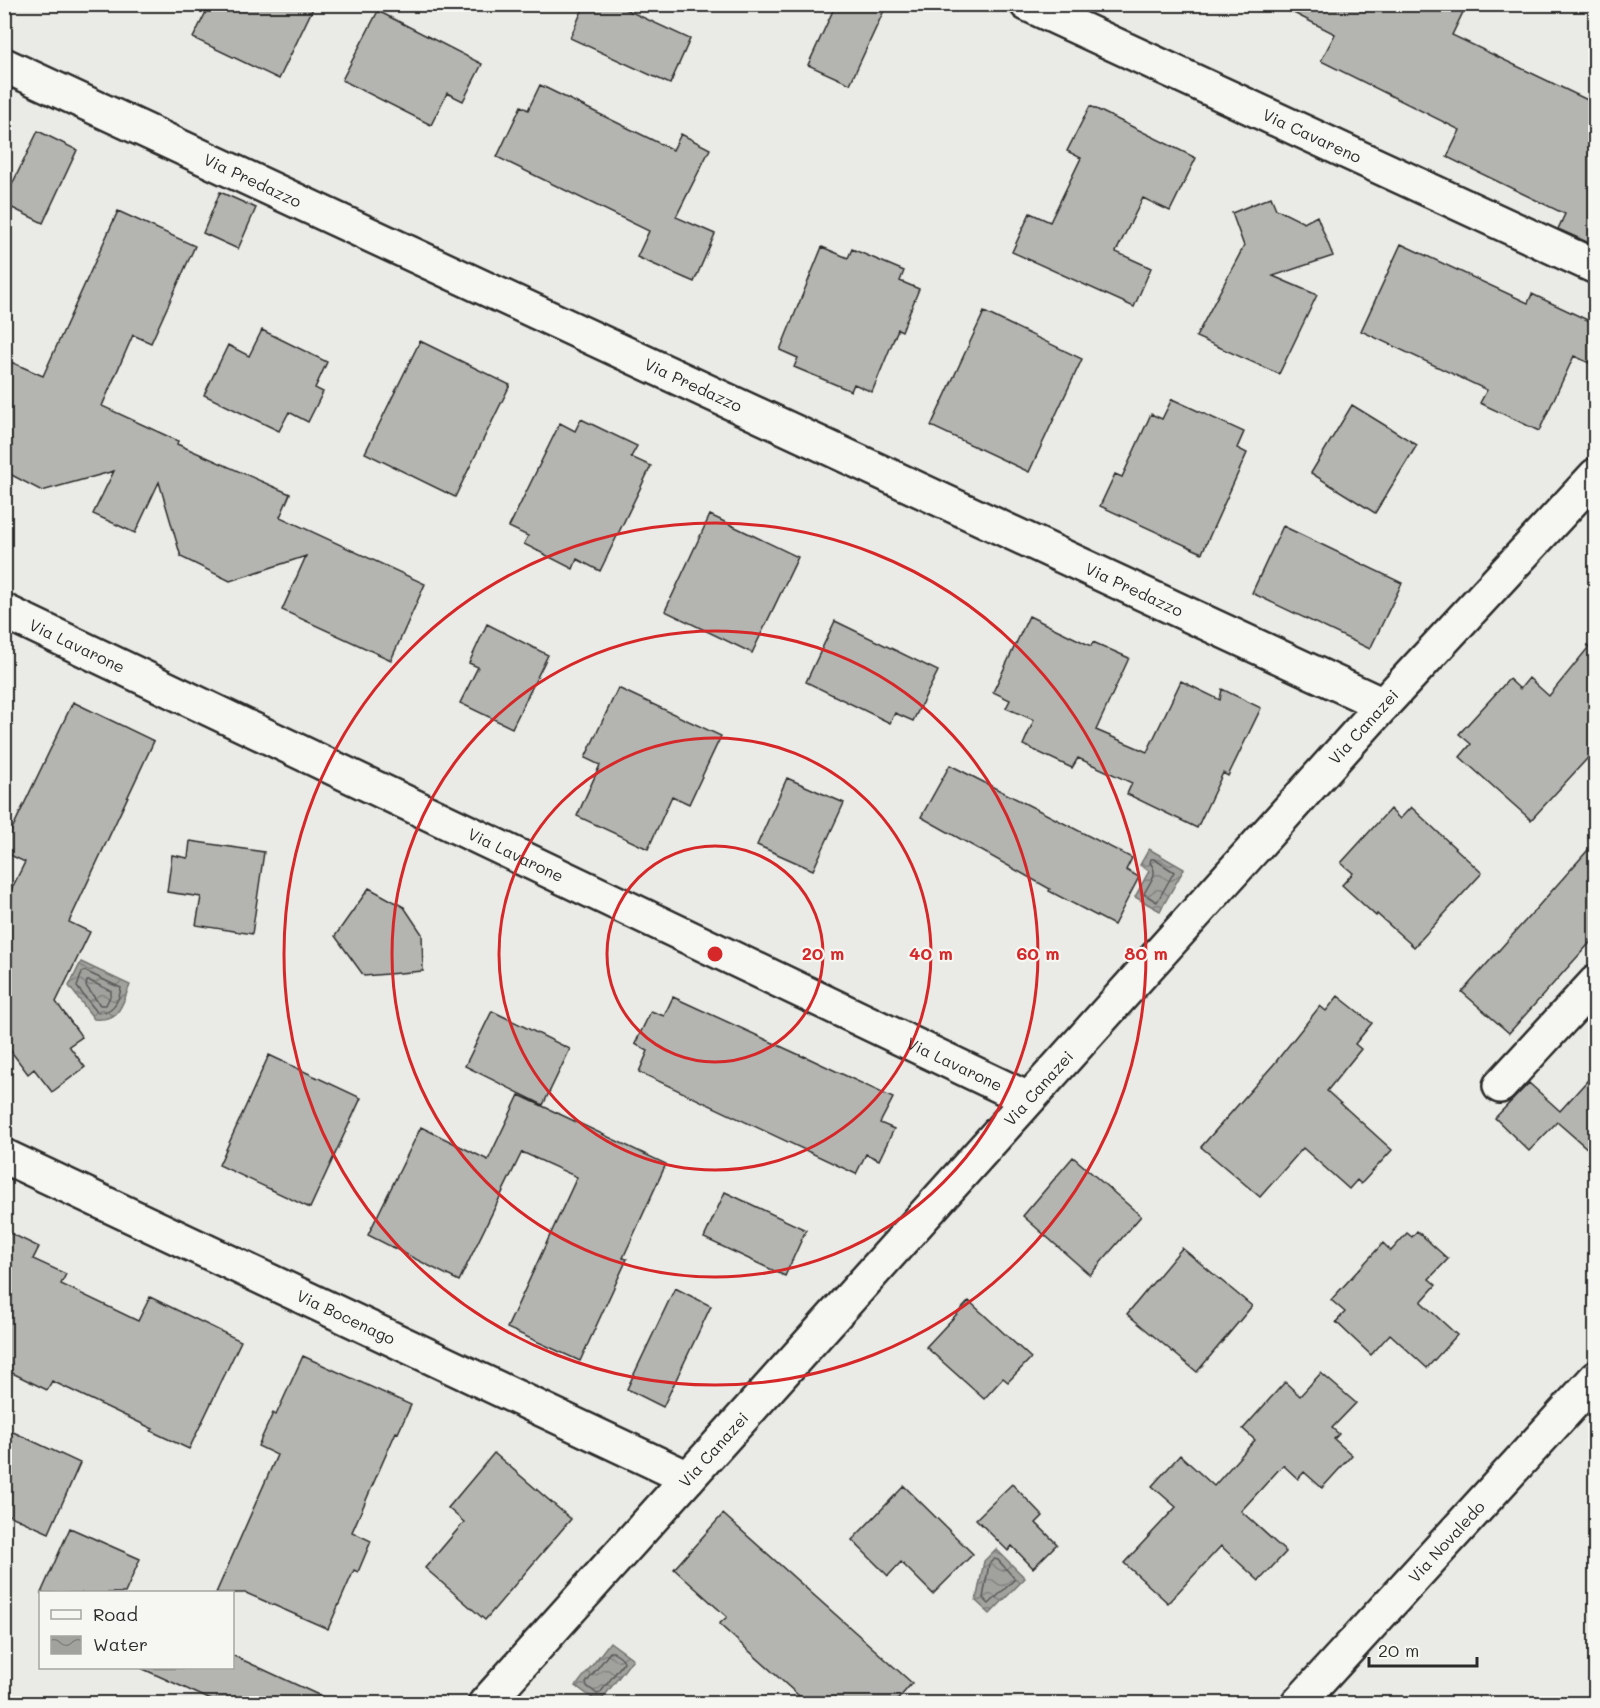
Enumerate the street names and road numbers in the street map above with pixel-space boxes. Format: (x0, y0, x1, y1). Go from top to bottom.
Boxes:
street label: Via Cavareno (1260, 103, 1365, 167)
street label: Via Predazzo (200, 148, 305, 212)
street label: Via Predazzo (641, 353, 746, 416)
street label: Via Predazzo (1082, 557, 1187, 621)
street label: Via Lavarone (26, 614, 129, 677)
street label: Via Canazei (1324, 684, 1402, 769)
street label: Via Lavarone (465, 823, 567, 886)
street label: Via Lavarone (904, 1032, 1006, 1095)
street label: Via Canazei (999, 1046, 1077, 1130)
street label: Via Bocenago (293, 1284, 399, 1349)
street label: Via Canazei (674, 1407, 753, 1491)
street label: Via Novaledo (1403, 1496, 1489, 1587)

